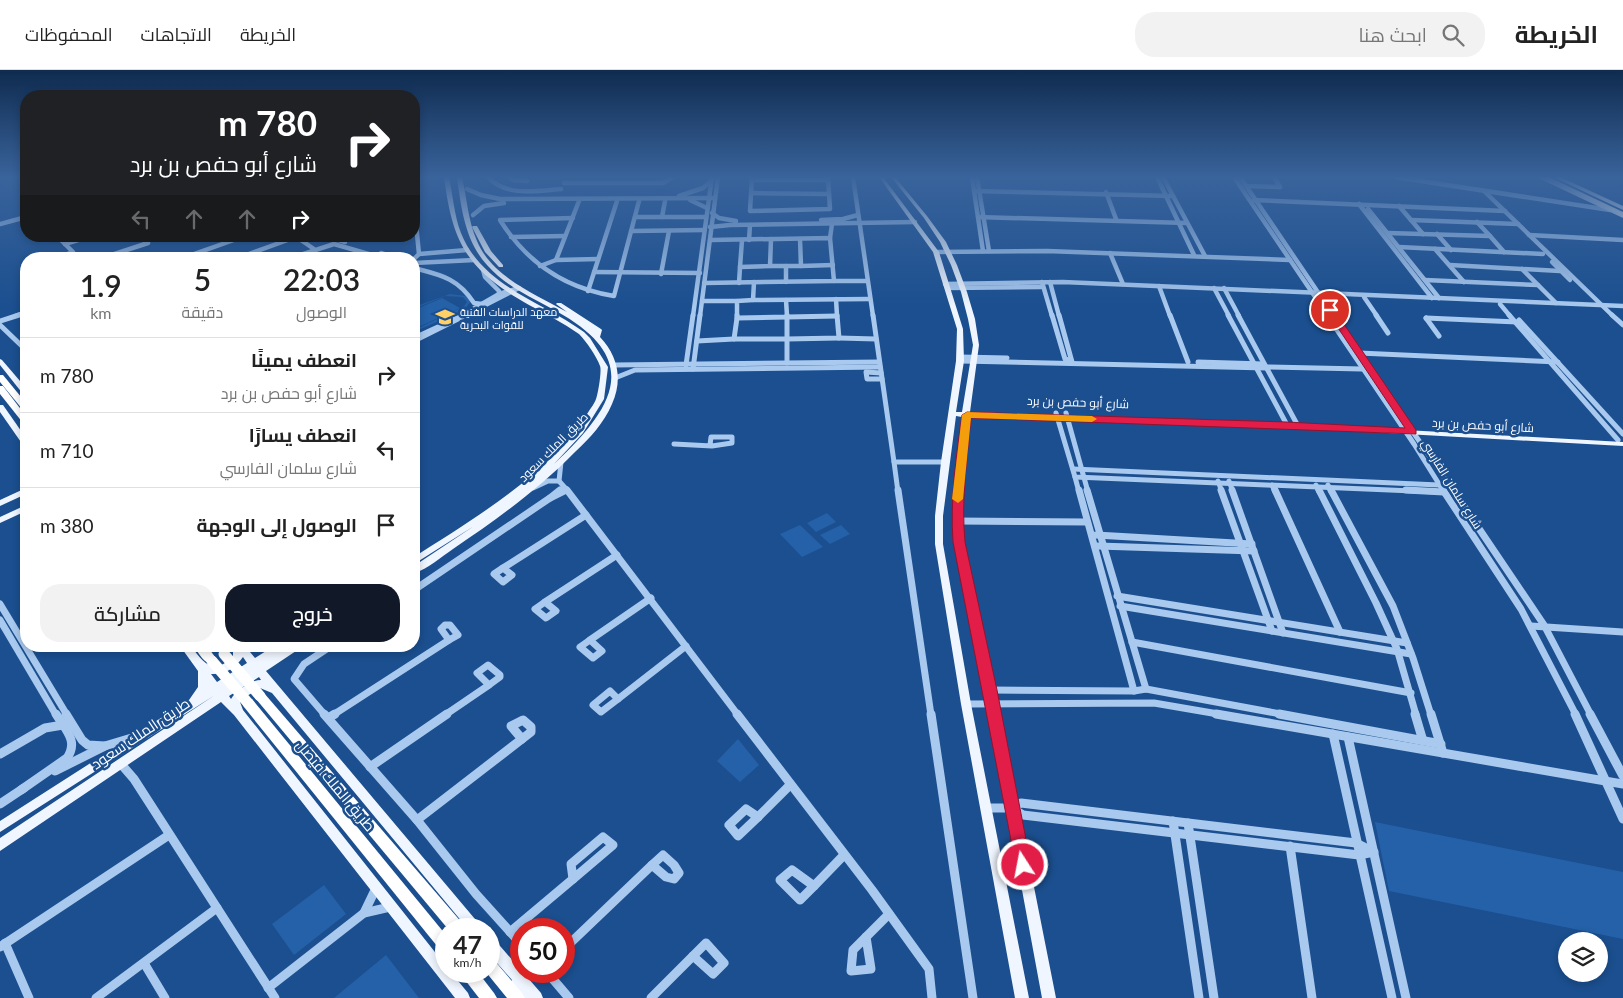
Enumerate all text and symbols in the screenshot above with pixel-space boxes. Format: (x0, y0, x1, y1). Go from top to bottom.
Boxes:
search box (1135, 12, 1485, 57)
text: الخريطة (1515, 19, 1598, 48)
icon: search (1439, 21, 1467, 49)
text: المحفوظات (25, 23, 113, 45)
text: الاتجاهات (141, 23, 212, 45)
text: الخريطة (240, 23, 296, 45)
text: ابحث هنا (1358, 23, 1427, 46)
text: 780 m (218, 101, 317, 143)
icon: right (335, 110, 400, 175)
text: شارع أبو حفص بن برد (130, 150, 317, 177)
icon: left (127, 205, 155, 233)
icon: ahead (180, 205, 208, 233)
icon: ahead (233, 205, 261, 233)
icon: right (286, 205, 314, 233)
text: 5 (194, 261, 211, 297)
text: 22:03 (283, 261, 360, 297)
text: 1.9 (80, 267, 122, 303)
pin (1309, 289, 1351, 331)
icon: arrive (1316, 296, 1344, 324)
text: دقيقة (182, 302, 223, 321)
text: الوصول (296, 302, 347, 321)
text: km (90, 303, 111, 322)
place label: معهد الدراسات الفنية للقوات البحرية (460, 305, 557, 332)
school or university icon: معهد الدراسات الفنية للقوات البحرية (434, 306, 456, 328)
text: انعطف يمينًا (251, 348, 357, 371)
icon: right (372, 361, 400, 389)
text: 780 m (40, 364, 94, 387)
text: شارع أبو حفص بن برد (221, 383, 357, 402)
street label: شارع أبو حفص بن برد (1027, 393, 1129, 412)
street label: طريق الملك سعود (515, 409, 591, 485)
street label: شارع أبو حفص بن برد (1432, 415, 1534, 436)
text: انعطف يسارًا (249, 423, 357, 446)
icon: left (372, 436, 400, 464)
street label: شارع سلمان الفارسي (1416, 436, 1486, 533)
text: 710 m (40, 439, 94, 462)
text: شارع سلمان الفارسي (220, 458, 357, 477)
icon: arrive (372, 511, 400, 539)
text: الوصول إلى الوجهة (196, 513, 357, 536)
text: 380 m (40, 514, 94, 537)
button: مشاركة (40, 584, 215, 642)
button: خروج (225, 584, 400, 642)
street label: طريق الملك سعود (87, 693, 194, 774)
street label: طريق الملك فيصل (291, 736, 380, 836)
position arrow (996, 838, 1048, 890)
speed limit sign: 50 (510, 918, 575, 983)
text: 47 (453, 929, 482, 959)
map controls (1558, 932, 1608, 982)
button: layers (1558, 932, 1608, 982)
text: km/h (453, 955, 482, 970)

